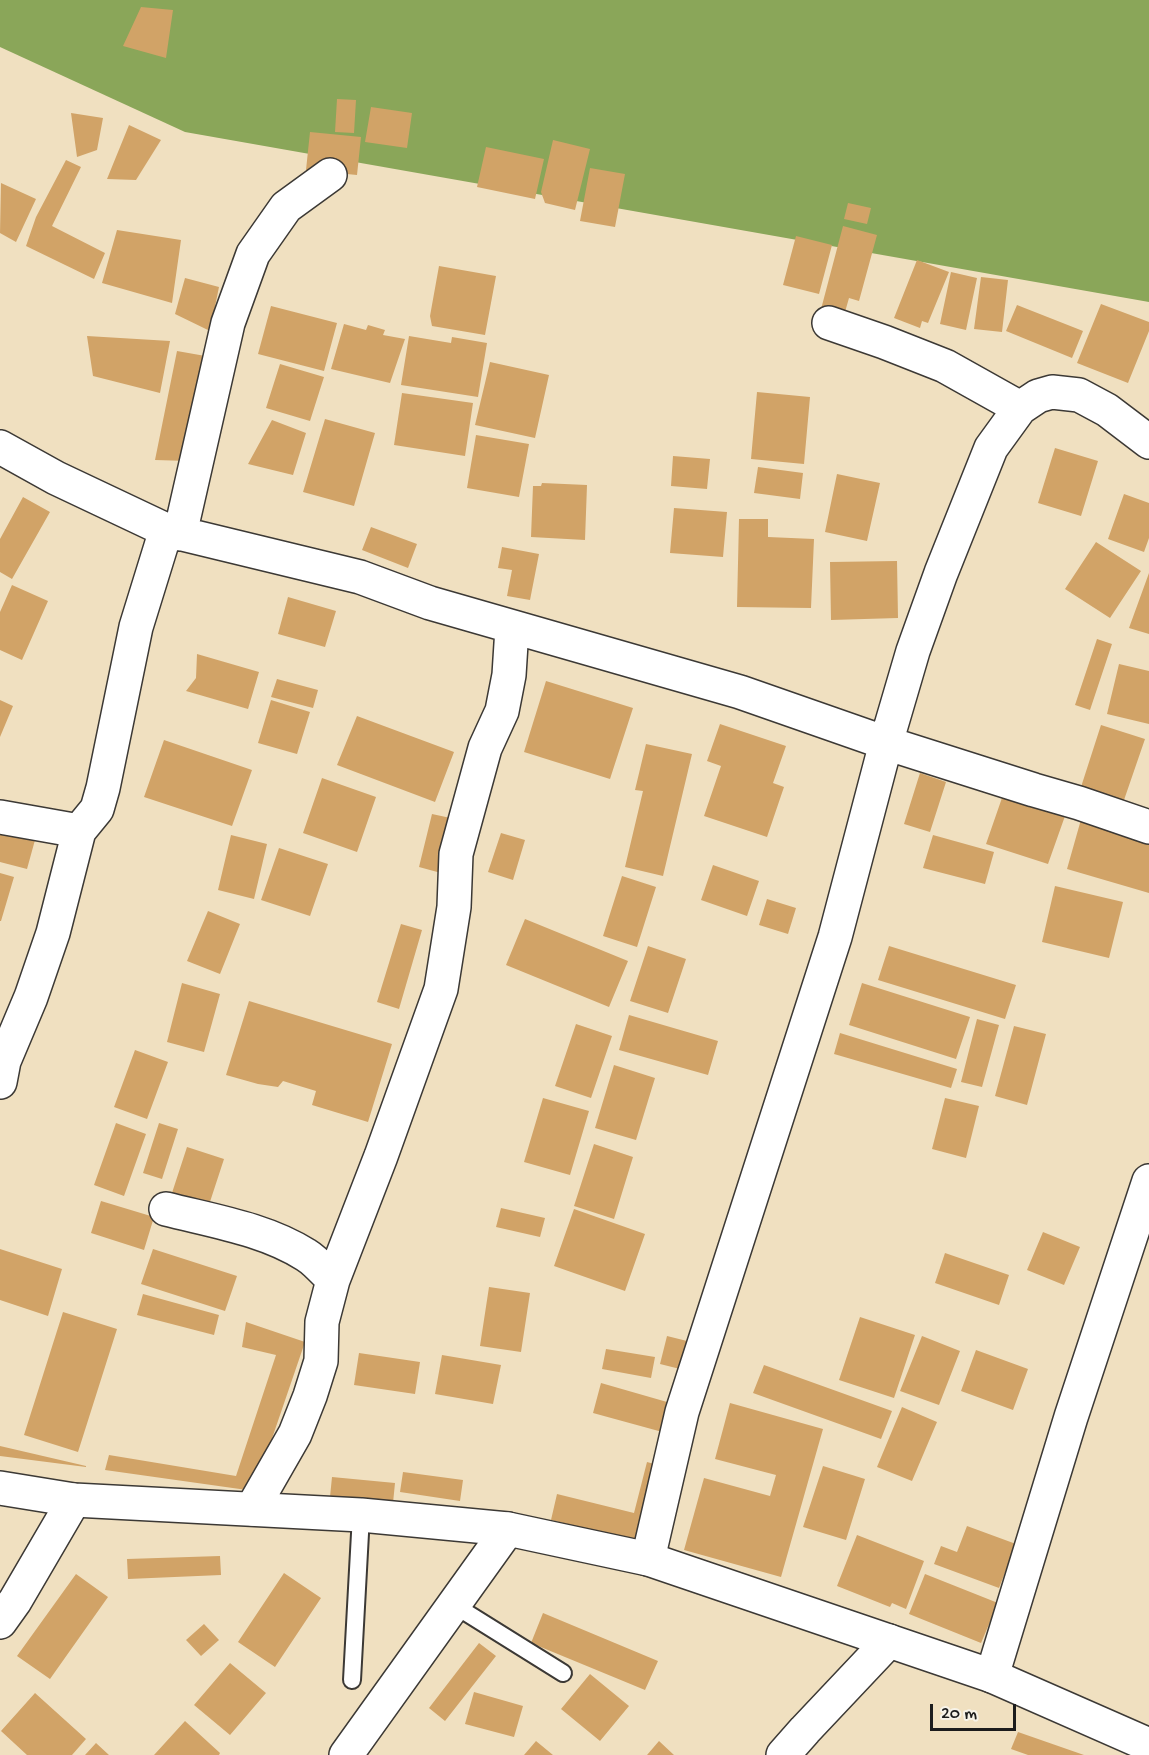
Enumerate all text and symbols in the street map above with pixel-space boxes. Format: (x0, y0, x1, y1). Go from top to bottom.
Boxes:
scale bar (933, 1692, 1018, 1730)
text: 20 m (941, 1704, 977, 1725)

